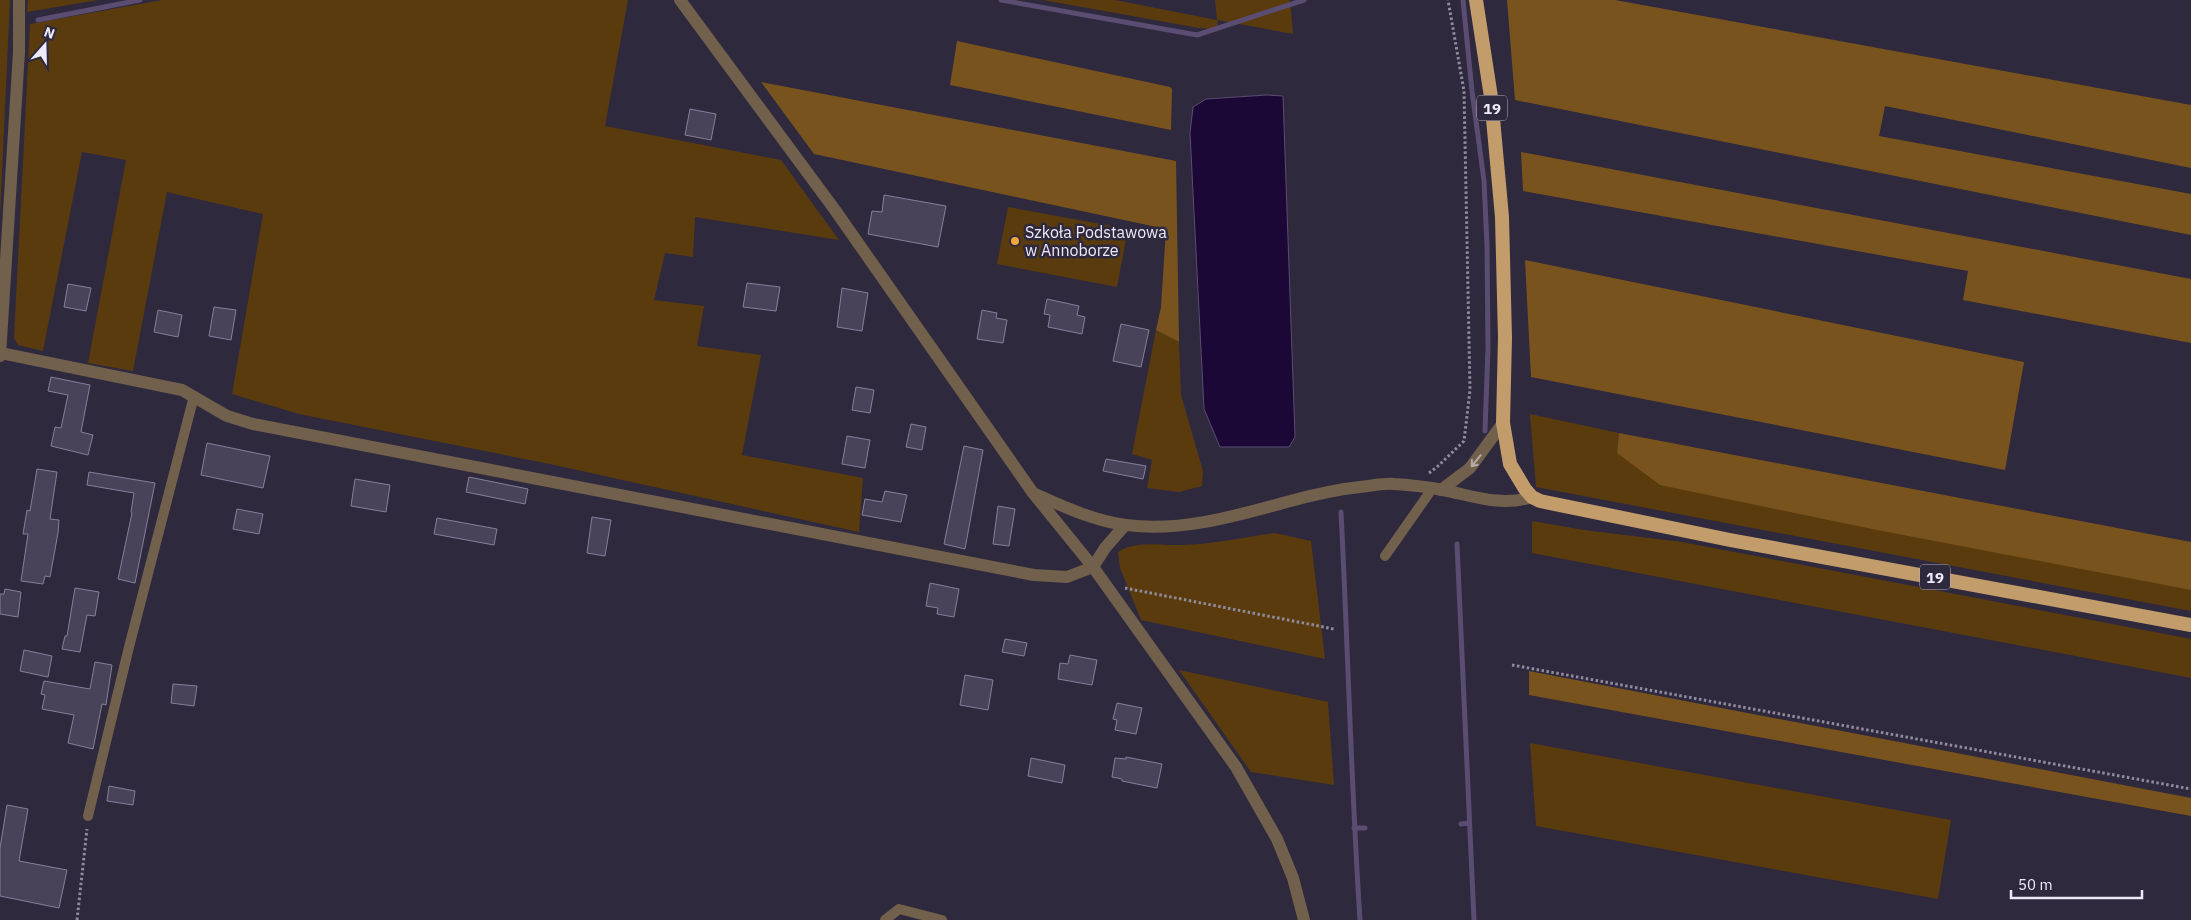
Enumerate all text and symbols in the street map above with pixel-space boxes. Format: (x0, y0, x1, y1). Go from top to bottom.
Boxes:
north arrow (20, 20, 70, 70)
text: N (42, 23, 57, 43)
road number: 19 (1477, 96, 1507, 120)
place label: Szkoła Podstawowa w Annoborze (1025, 222, 1167, 260)
marker: Szkoła Podstawowa w Annoborze (1009, 235, 1021, 247)
one-way arrow (1470, 454, 1481, 467)
road number: 19 (1920, 564, 1950, 590)
scale bar (2011, 868, 2142, 900)
text: 50 m (2018, 875, 2053, 894)

